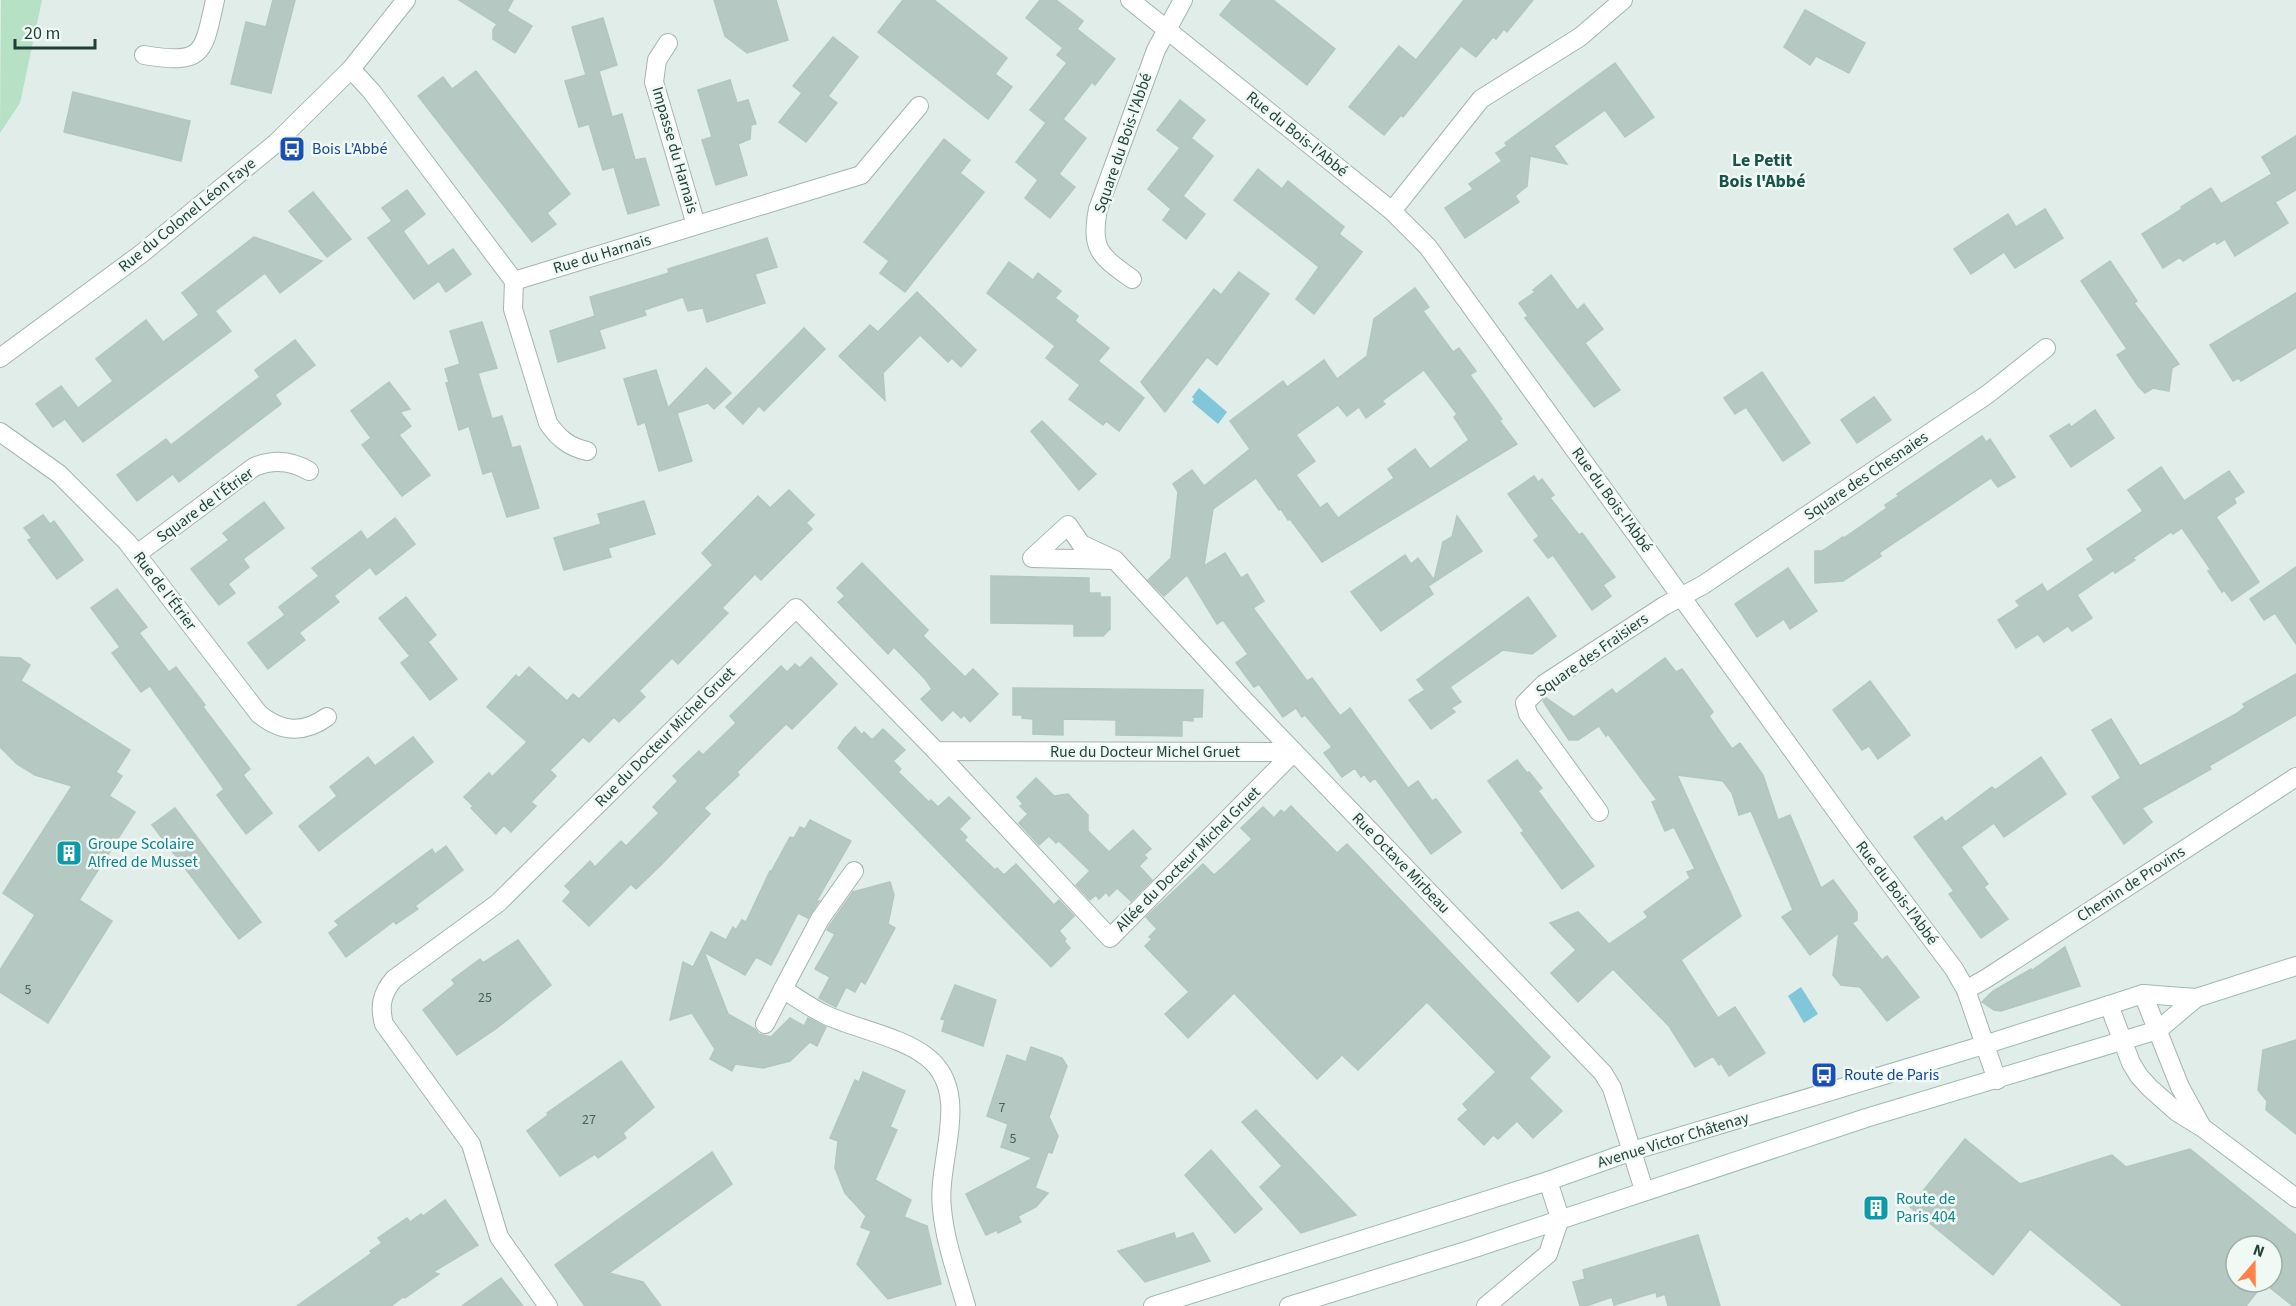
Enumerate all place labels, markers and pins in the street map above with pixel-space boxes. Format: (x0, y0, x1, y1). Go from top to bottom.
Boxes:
bus stop icon: Bois L’Abbé (277, 134, 307, 164)
place label: Bois L’Abbé (312, 138, 387, 160)
place label: Groupe Scolaire Alfred de Musset (88, 833, 198, 873)
building icon: Groupe Scolaire Alfred de Musset (54, 838, 84, 868)
bus stop icon: Route de Paris (1809, 1060, 1839, 1090)
place label: Route de Paris (1844, 1064, 1940, 1086)
place label: Route de Paris 404 (1896, 1188, 1956, 1228)
building icon: Route de Paris 404 (1861, 1193, 1891, 1223)

